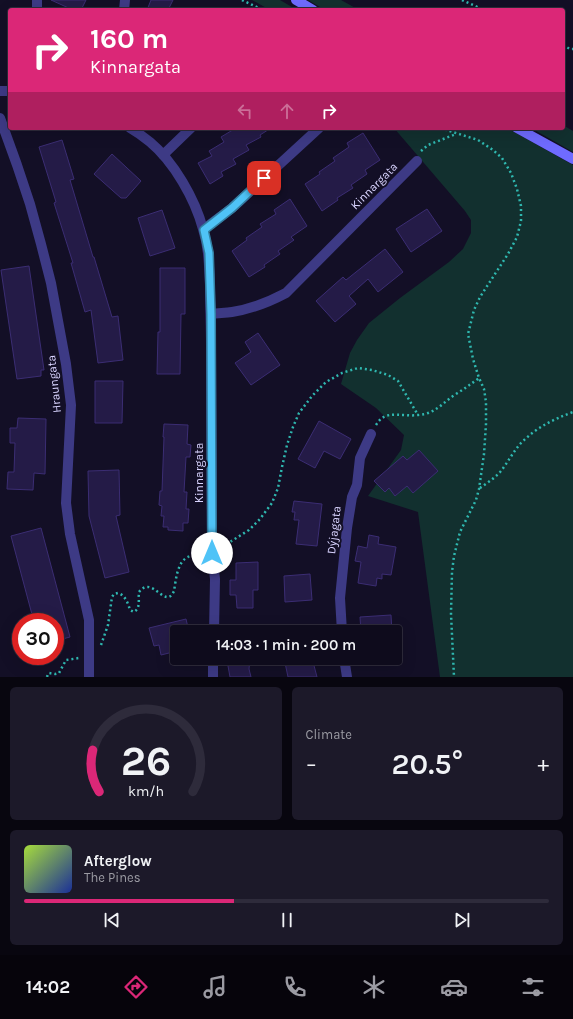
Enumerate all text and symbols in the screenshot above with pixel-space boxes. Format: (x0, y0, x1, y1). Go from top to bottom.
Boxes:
text: 160 m (90, 22, 168, 55)
icon: right (24, 24, 76, 76)
text: Kinnargata (90, 56, 181, 78)
icon: left (234, 100, 256, 122)
icon: ahead (276, 100, 298, 122)
icon: right (318, 100, 340, 122)
street label: Kinnargata (348, 160, 400, 212)
pin (247, 161, 281, 195)
icon: arrive (253, 167, 275, 189)
street label: Hraungata (44, 354, 64, 414)
street label: Kinnargata (192, 443, 206, 503)
street label: Dýjagata (324, 505, 344, 555)
position arrow (191, 532, 233, 574)
speed limit sign: 30 (12, 613, 64, 665)
text: 14:03 · 1 min · 200 m (216, 636, 356, 654)
text: Climate (306, 727, 352, 742)
text: 26 (121, 736, 171, 784)
text: 20.5° (392, 746, 463, 782)
text: − (306, 751, 317, 777)
text: + (537, 751, 549, 777)
text: km/h (128, 782, 164, 799)
text: Afterglow (84, 852, 152, 870)
text: The Pines (84, 870, 141, 885)
icon: previous (101, 909, 123, 931)
icon: pause (276, 909, 298, 931)
icon: next (451, 909, 473, 931)
icon: directions (122, 973, 150, 1001)
icon: music (201, 973, 229, 1001)
icon: phone (281, 973, 309, 1001)
icon: climate (360, 973, 388, 1001)
icon: car (440, 973, 468, 1001)
icon: filters (519, 973, 547, 1001)
text: 14:02 (26, 976, 70, 998)

